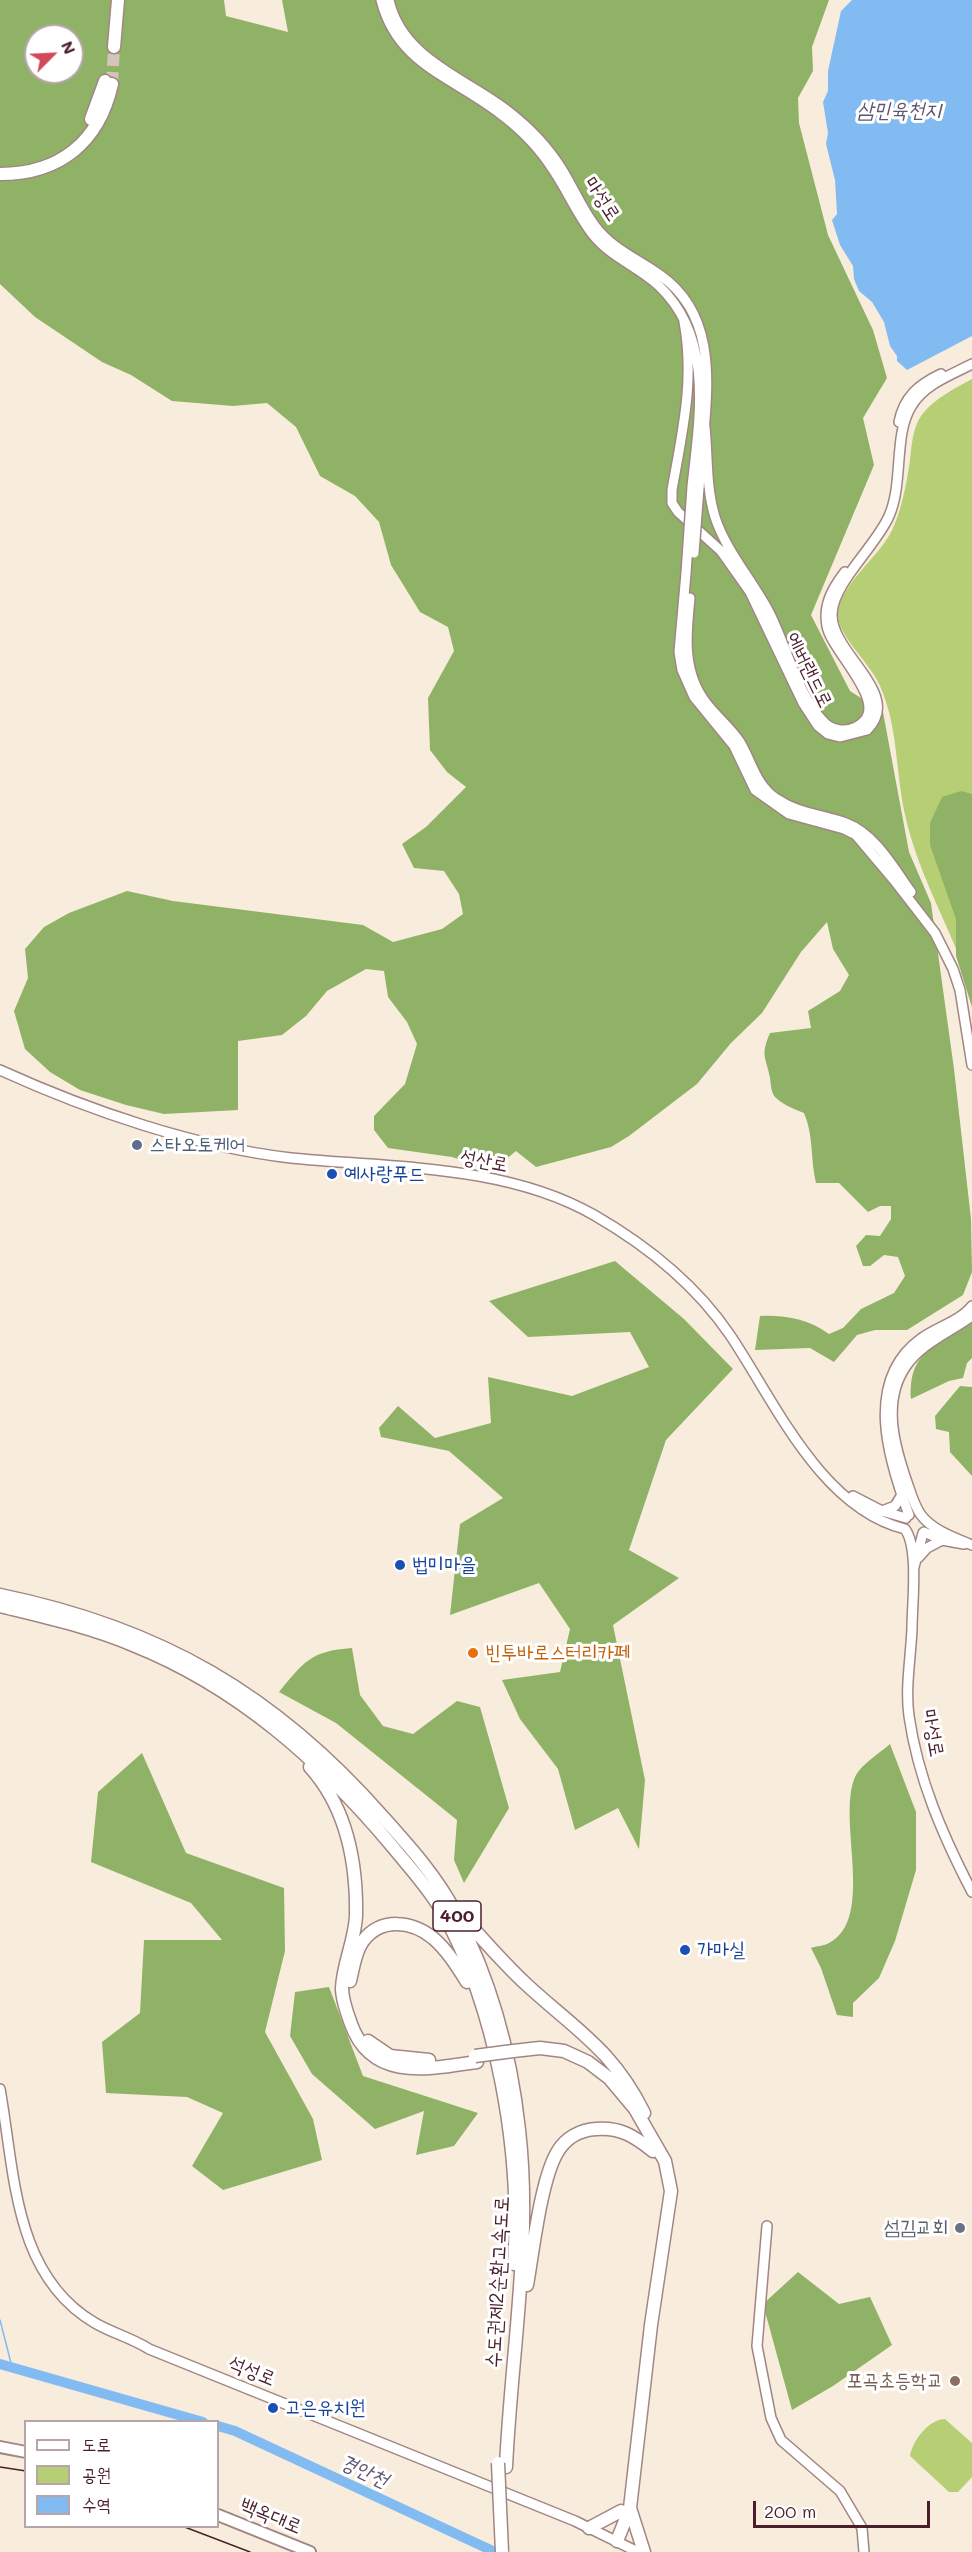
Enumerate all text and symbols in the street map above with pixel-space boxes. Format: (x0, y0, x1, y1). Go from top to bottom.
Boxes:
north arrow (24, 24, 84, 84)
text: N (57, 37, 81, 57)
water label: 삼민육천지 (857, 98, 941, 124)
street label: 마성로 (579, 172, 625, 226)
street label: 에버랜드로 (781, 629, 837, 711)
place label: 스타오토케어 (149, 1133, 246, 1157)
marker: 스타오토케어 (130, 1138, 144, 1152)
street label: 성산로 (458, 1145, 510, 1177)
place label: 예사랑푸드 (344, 1162, 424, 1186)
marker: 예사랑푸드 (325, 1167, 339, 1181)
place label: 법미마을 (412, 1553, 476, 1577)
marker: 법미마을 (393, 1558, 407, 1572)
place label: 빈투바로스터리카페 (485, 1641, 630, 1665)
marker: 빈투바로스터리카페 (466, 1646, 480, 1660)
street label: 마성로 (917, 1707, 949, 1759)
road number: 400 (433, 1901, 481, 1931)
place label: 가마실 (697, 1938, 745, 1962)
marker: 가마실 (678, 1943, 692, 1957)
street label: 수도권제2순환고속도로 (482, 2195, 514, 2369)
place label: 섬김교회 (884, 2216, 948, 2240)
marker: 섬김교회 (953, 2221, 967, 2235)
street label: 석성로 (225, 2351, 279, 2391)
place label: 포곡초등학교 (846, 2369, 943, 2393)
marker: 포곡초등학교 (948, 2374, 962, 2388)
place label: 고은유치원 (285, 2396, 365, 2420)
marker: 고은유치원 (266, 2401, 280, 2415)
legend (24, 2420, 219, 2528)
text: 도로 (82, 2432, 111, 2456)
water label: 경안천 (336, 2449, 392, 2493)
text: 공원 (82, 2462, 111, 2486)
scale bar (756, 2489, 933, 2527)
text: 수역 (82, 2492, 111, 2516)
street label: 백옥대로 (237, 2493, 305, 2539)
text: 200 m (764, 2499, 816, 2523)

